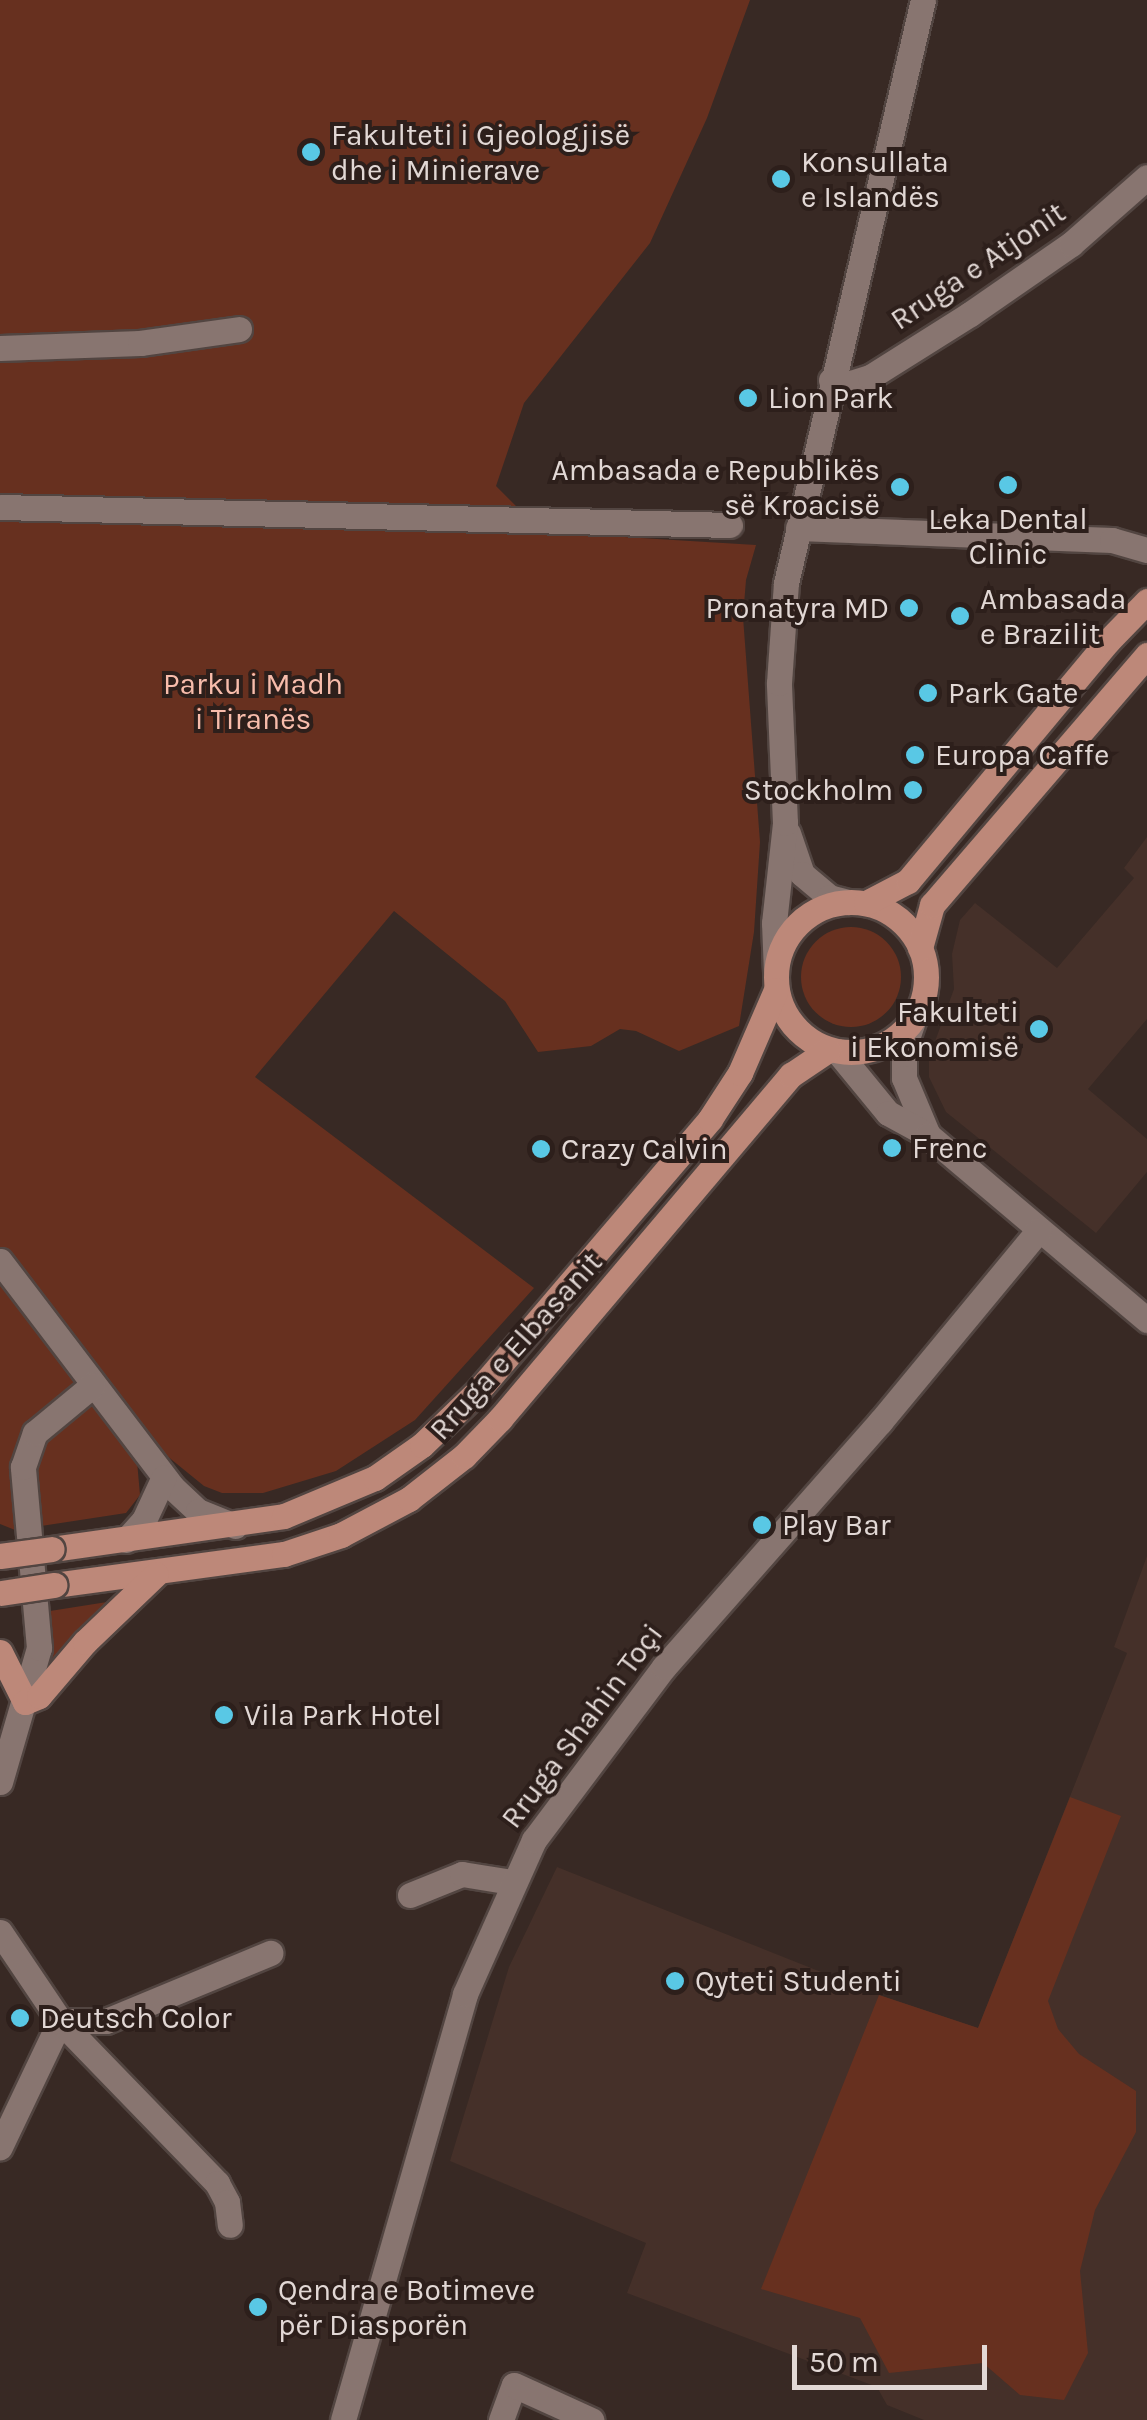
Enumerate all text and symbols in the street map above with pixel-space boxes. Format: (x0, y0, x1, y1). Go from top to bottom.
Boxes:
place label: Fakulteti i Gjeologjisë dhe i Minierave (331, 117, 630, 188)
marker: Fakulteti i Gjeologjisë dhe i Minierave (300, 141, 322, 163)
place label: Konsullata e Islandës (801, 144, 949, 214)
marker: Konsullata e Islandës (770, 168, 792, 190)
street label: Rruga e Atjonit (884, 194, 1072, 338)
place label: Lion Park (768, 380, 893, 416)
marker: Lion Park (737, 387, 759, 409)
place label: Ambasada e Republikës së Kroacisë (552, 452, 880, 522)
marker: Leka Dental Clinic (997, 474, 1019, 496)
marker: Ambasada e Republikës së Kroacisë (889, 476, 911, 498)
place label: Leka Dental Clinic (928, 501, 1088, 572)
place label: Ambasada e Brazilit (980, 581, 1126, 652)
place label: Pronatyra MD (706, 590, 889, 626)
marker: Pronatyra MD (898, 597, 920, 619)
marker: Ambasada e Brazilit (949, 605, 971, 627)
park label: Parku i Madh i Tiranës (163, 666, 343, 736)
place label: Park Gate (948, 675, 1079, 711)
marker: Park Gate (917, 682, 939, 704)
place label: Europa Caffe (935, 737, 1109, 773)
marker: Europa Caffe (904, 744, 926, 766)
place label: Stockholm (744, 772, 893, 808)
marker: Stockholm (902, 779, 924, 801)
place label: Fakulteti i Ekonomisë (850, 994, 1019, 1064)
marker: Fakulteti i Ekonomisë (1028, 1018, 1050, 1040)
place label: Frenc (912, 1130, 988, 1166)
place label: Crazy Calvin (561, 1131, 727, 1167)
marker: Frenc (881, 1137, 903, 1159)
marker: Crazy Calvin (530, 1138, 552, 1160)
street label: Rruga e Elbasanit (422, 1245, 610, 1447)
place label: Play Bar (782, 1507, 891, 1543)
marker: Play Bar (751, 1514, 773, 1536)
street label: Rruga Shahin Toçi (493, 1617, 671, 1835)
place label: Vila Park Hotel (244, 1697, 441, 1733)
marker: Vila Park Hotel (213, 1704, 235, 1726)
place label: Qyteti Studenti (695, 1963, 902, 1999)
marker: Qyteti Studenti (664, 1970, 686, 1992)
place label: Deutsch Color (40, 2000, 232, 2036)
marker: Deutsch Color (9, 2007, 31, 2029)
place label: Qendra e Botimeve për Diasporën (278, 2272, 535, 2342)
marker: Qendra e Botimeve për Diasporën (247, 2296, 269, 2318)
scale bar (797, 2325, 992, 2387)
text: 50 m (809, 2344, 879, 2380)

